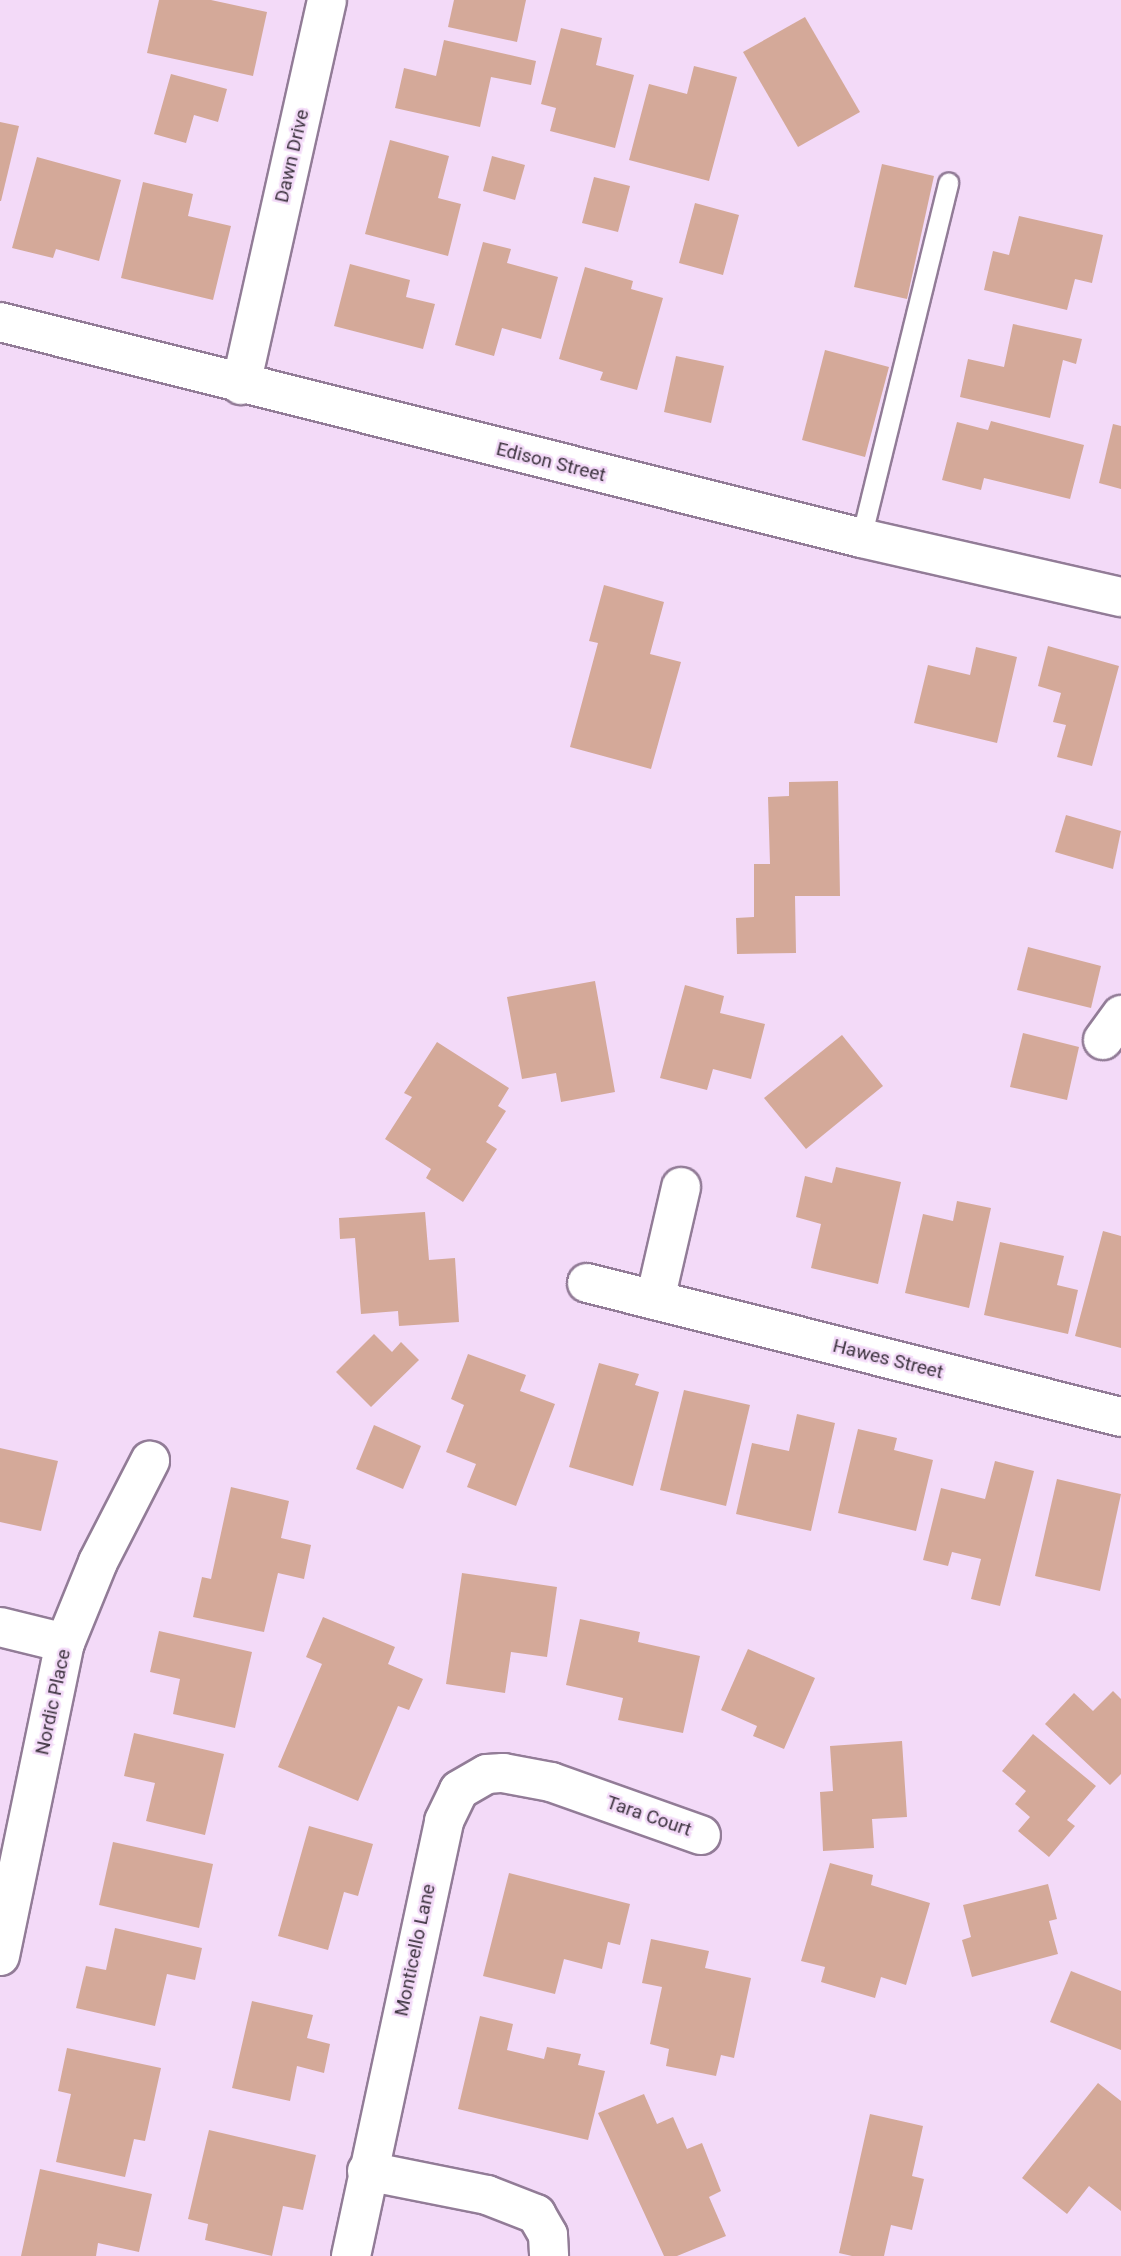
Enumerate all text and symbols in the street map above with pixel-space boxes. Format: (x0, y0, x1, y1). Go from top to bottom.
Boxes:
street label: Dawn Drive (270, 107, 314, 205)
street label: Edison Street (494, 437, 608, 487)
street label: Hawes Street (830, 1334, 946, 1384)
street label: Nordic Place (31, 1647, 75, 1757)
street label: Tara Court (603, 1791, 695, 1841)
street label: Monticello Lane (390, 1882, 440, 2018)

